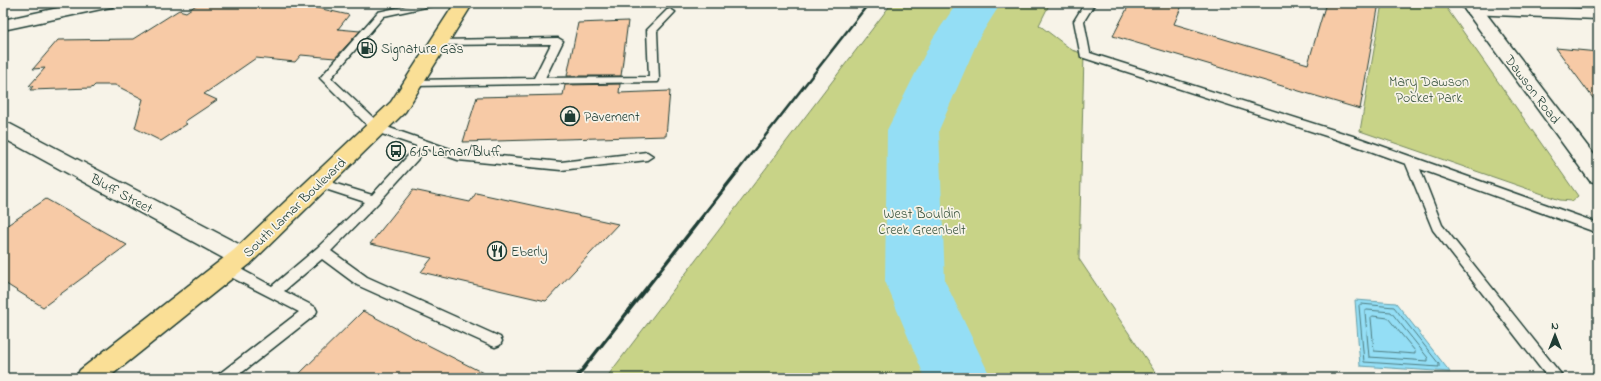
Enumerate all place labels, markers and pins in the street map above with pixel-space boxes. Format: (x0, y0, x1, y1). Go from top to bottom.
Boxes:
fuel station icon: Signature Gas (356, 37, 378, 59)
place label: Signature Gas (381, 39, 464, 61)
shop icon: Pavement (559, 105, 581, 127)
place label: Pavement (584, 107, 640, 128)
bus stop icon: 615 Lamar/Bluff (385, 140, 407, 162)
place label: 615 Lamar/Bluff (410, 142, 502, 163)
restaurant icon: Eberly (486, 240, 508, 262)
place label: Eberly (511, 242, 548, 264)

